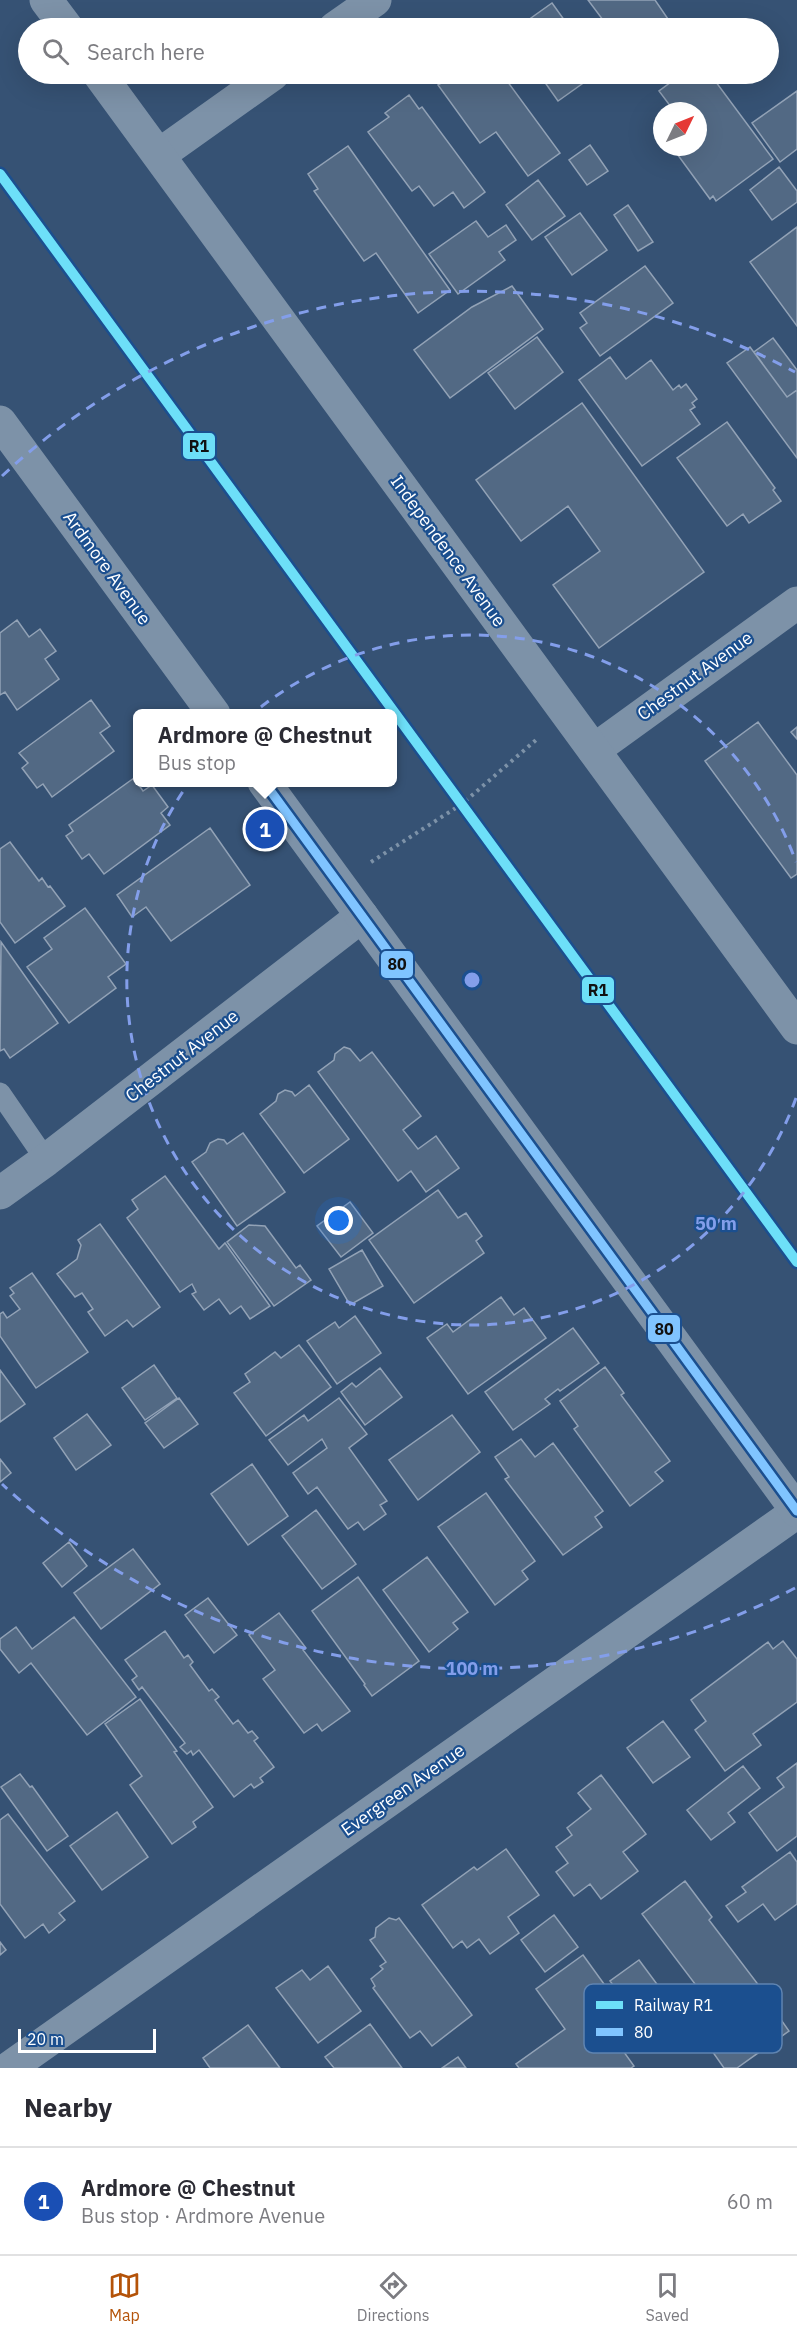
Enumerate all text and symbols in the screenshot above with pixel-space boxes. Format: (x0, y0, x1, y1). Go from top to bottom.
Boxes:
search box (18, 18, 779, 84)
icon: search (39, 35, 72, 68)
text: Search here (87, 37, 205, 66)
north arrow (653, 102, 707, 156)
line badge: R1 (182, 432, 216, 460)
text: R1 (189, 436, 210, 456)
street label: Independence Avenue (386, 470, 511, 631)
street label: Ardmore Avenue (58, 506, 156, 629)
street label: Chestnut Avenue (632, 626, 757, 725)
popup (133, 709, 397, 787)
text: Ardmore @ Chestnut (158, 720, 372, 749)
text: Bus stop (158, 749, 236, 776)
pin: 1 (246, 806, 284, 852)
line badge: 80 (380, 950, 414, 979)
text: 80 (387, 954, 407, 974)
centre of rings (462, 970, 482, 990)
line badge: R1 (581, 976, 615, 1004)
text: R1 (588, 980, 609, 1000)
street label: Chestnut Avenue (120, 1004, 243, 1107)
your location (324, 1206, 353, 1235)
text: 50 m (695, 1212, 737, 1235)
line badge: 80 (647, 1314, 681, 1343)
text: 80 (654, 1319, 674, 1339)
text: 100 m (446, 1657, 498, 1680)
street label: Evergreen Avenue (336, 1738, 469, 1841)
legend (584, 1984, 782, 2053)
text: Railway R1 (634, 1995, 713, 2015)
text: 80 (634, 2022, 653, 2042)
scale bar (18, 2026, 156, 2054)
text: 20 m (27, 2029, 64, 2049)
text: Nearby (24, 2090, 112, 2124)
text: Ardmore @ Chestnut (81, 2173, 296, 2202)
text: 1 (38, 2188, 50, 2215)
text: 60 m (727, 2188, 773, 2215)
text: Bus stop · Ardmore Avenue (81, 2202, 325, 2229)
tab: Map (108, 2269, 141, 2325)
tab: Directions (357, 2269, 430, 2325)
tab: Saved (646, 2269, 689, 2325)

